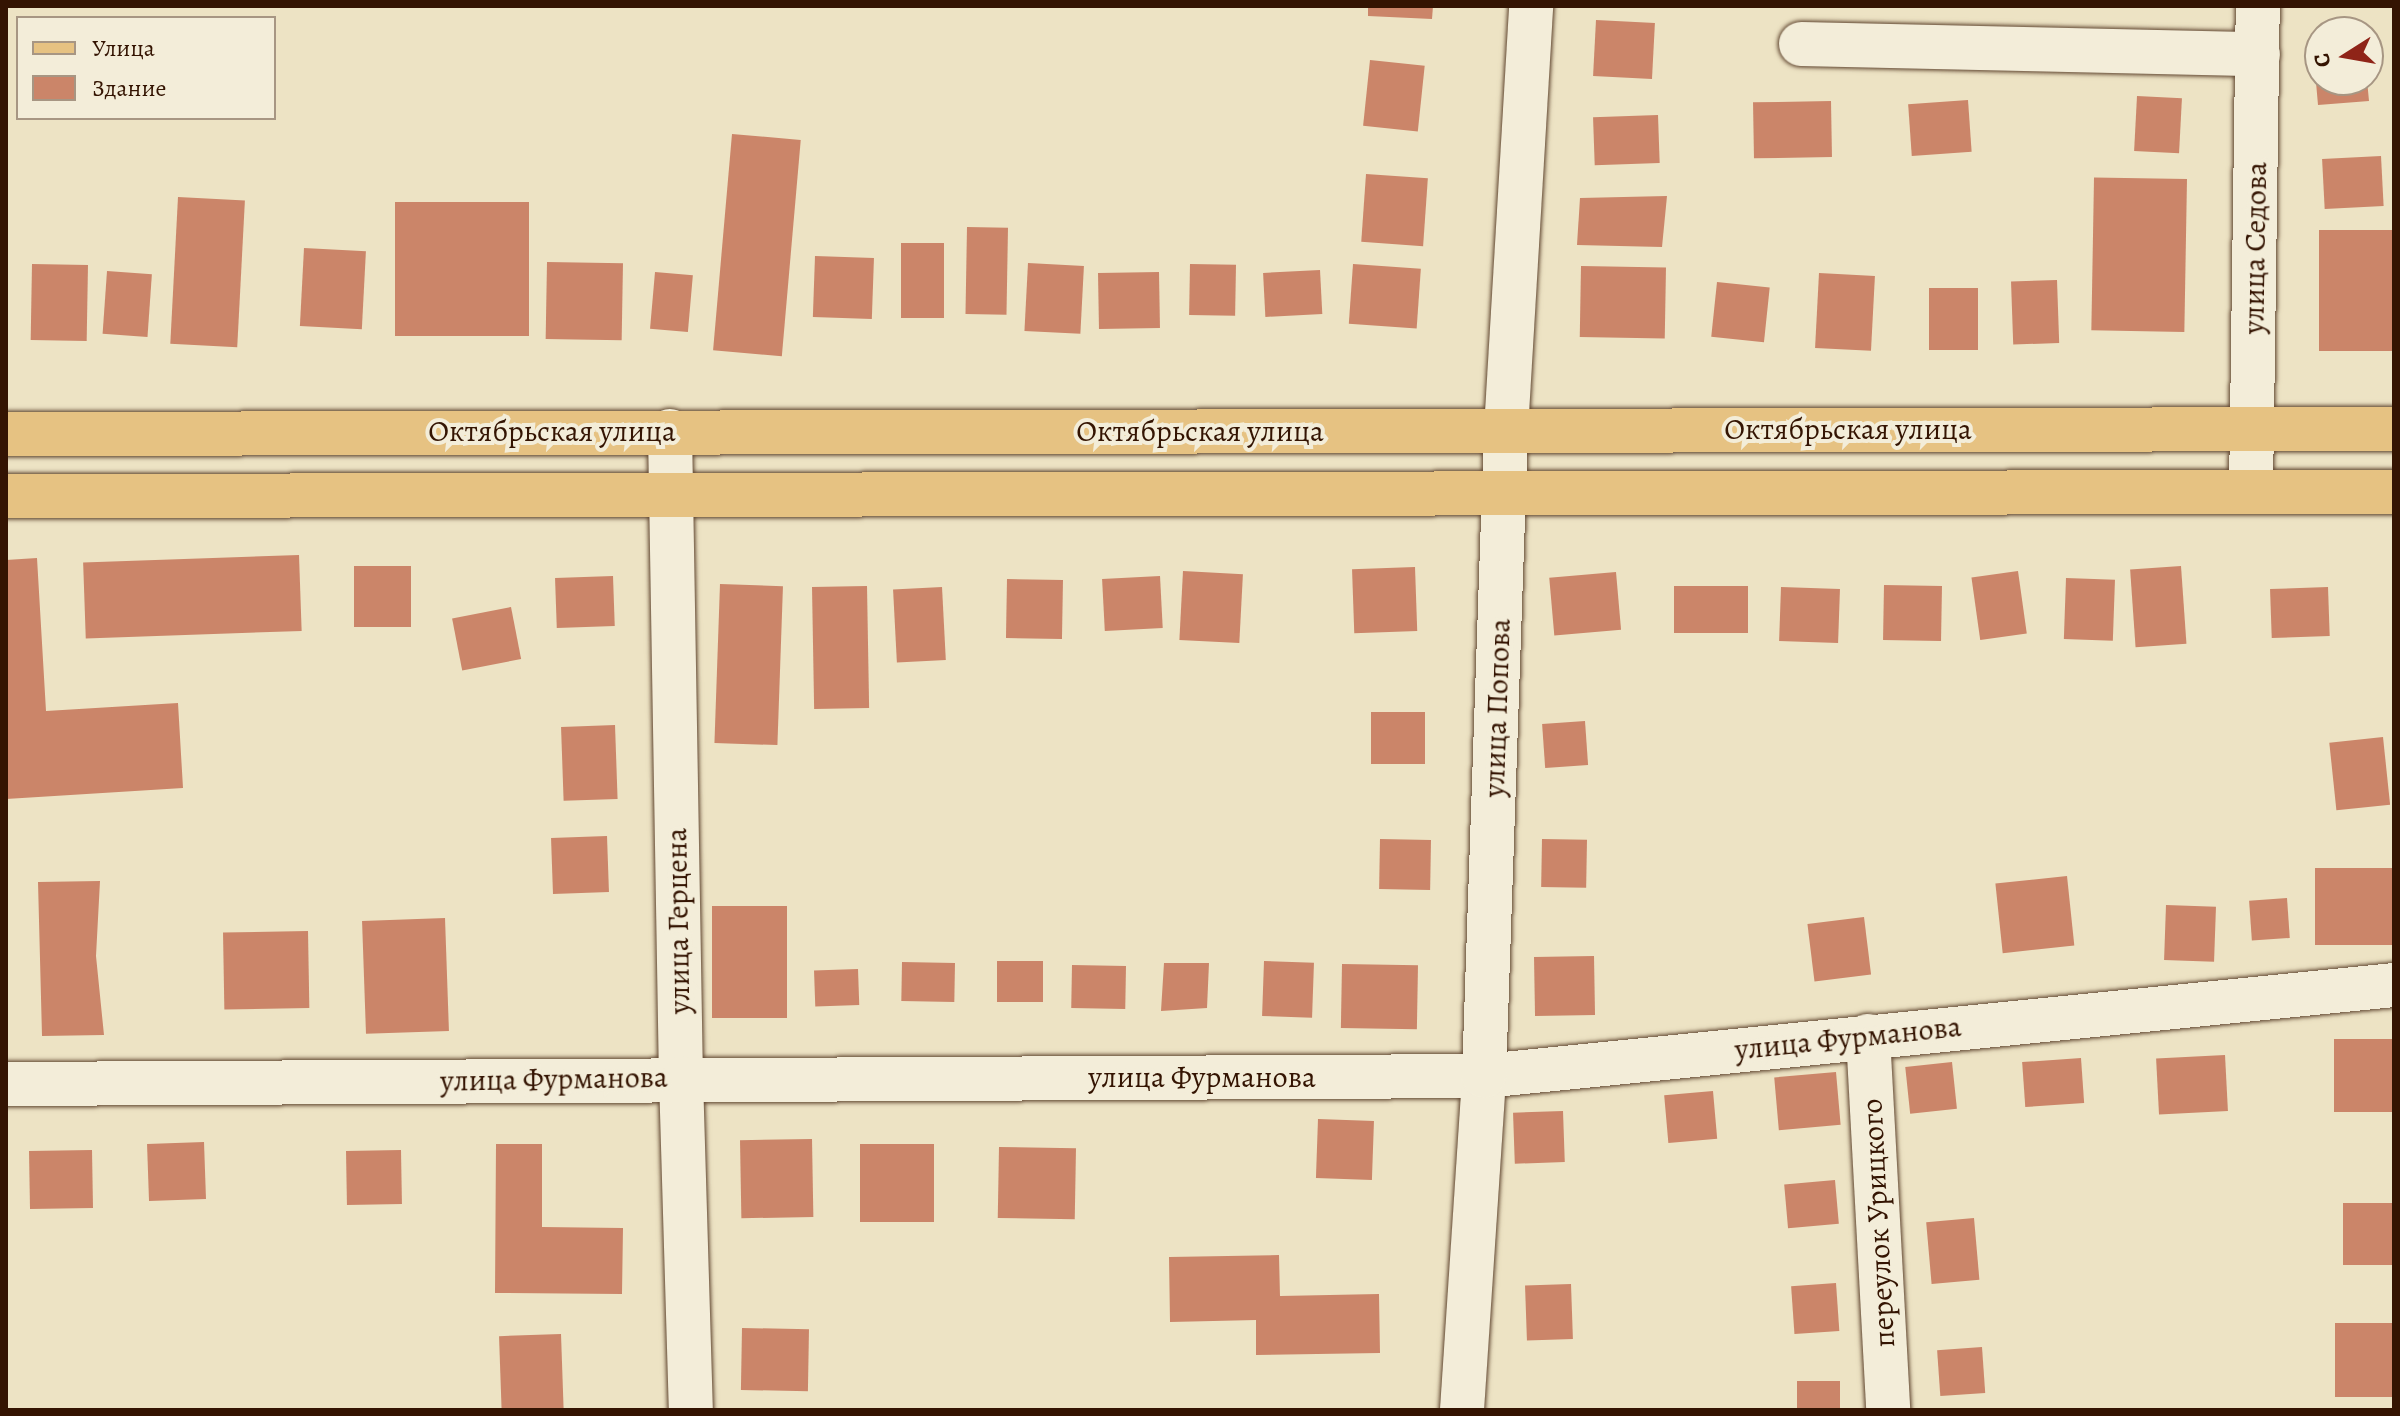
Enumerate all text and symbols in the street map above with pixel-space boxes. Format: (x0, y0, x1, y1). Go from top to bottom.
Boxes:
legend (16, 16, 276, 120)
north arrow (2304, 16, 2384, 96)
text: Улица (92, 32, 155, 64)
text: С (2306, 51, 2338, 70)
text: Здание (92, 72, 167, 104)
street label: улица Седова (2235, 162, 2275, 334)
street label: Октябрьская улица (1724, 411, 1972, 447)
street label: Октябрьская улица (428, 413, 676, 449)
street label: Октябрьская улица (1076, 413, 1324, 449)
street label: улица Попова (1476, 618, 1518, 798)
street label: улица Герцена (658, 828, 698, 1014)
street label: улица Фурманова (1733, 1008, 1963, 1068)
street label: улица Фурманова (440, 1059, 668, 1099)
street label: улица Фурманова (1088, 1059, 1316, 1095)
street label: переулок Урицкого (1853, 1098, 1903, 1348)

